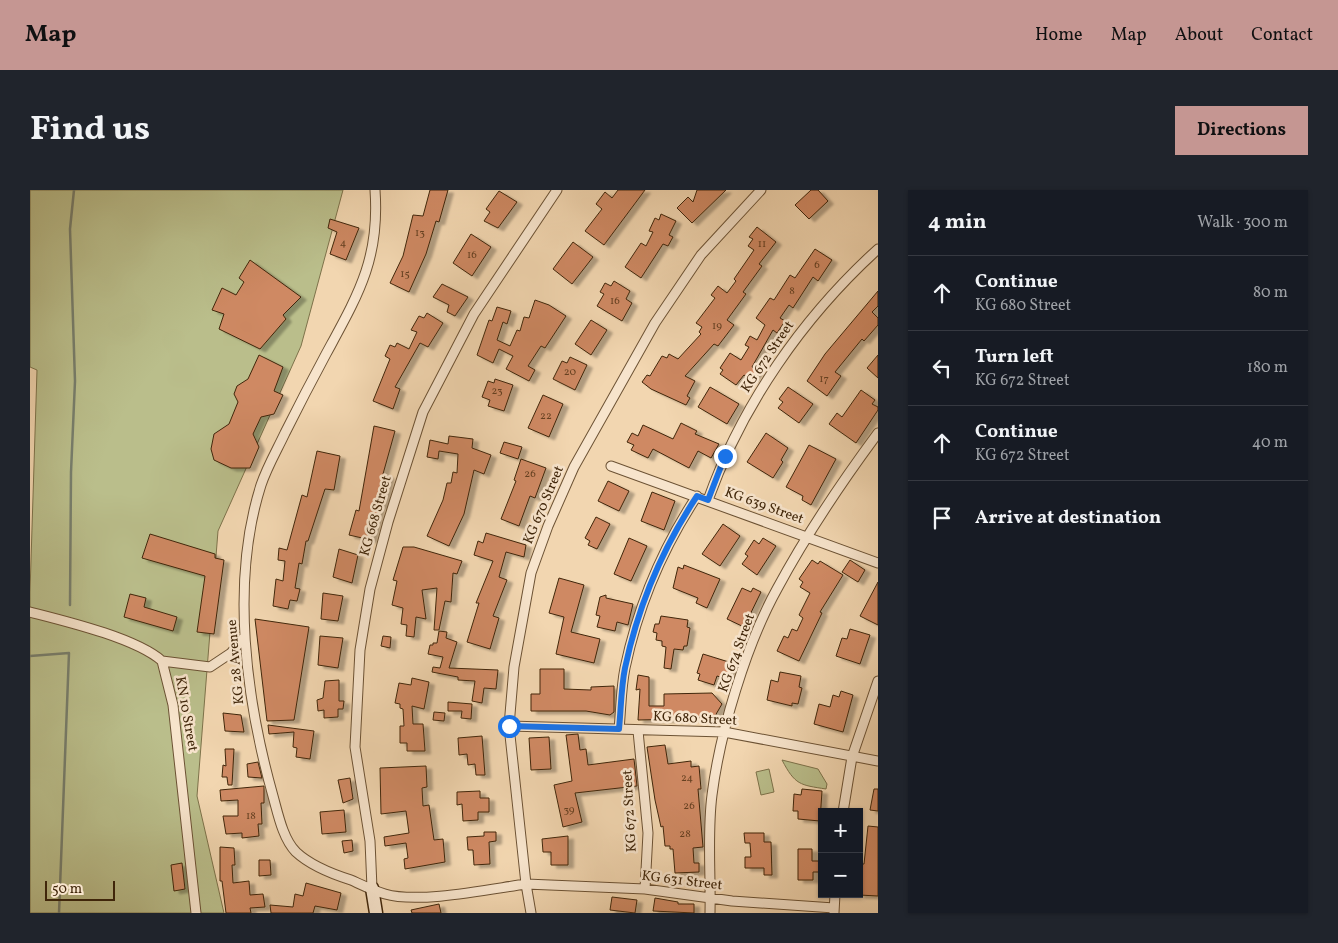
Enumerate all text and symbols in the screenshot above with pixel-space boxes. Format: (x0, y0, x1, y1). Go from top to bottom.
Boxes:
text: Map (25, 18, 76, 52)
text: Home (1035, 23, 1083, 48)
text: Map (1111, 23, 1147, 48)
text: About (1175, 23, 1223, 48)
text: Contact (1251, 23, 1313, 48)
text: Find us (30, 106, 150, 154)
button: Directions (1175, 106, 1308, 155)
text: 4 min (928, 208, 987, 237)
text: Walk · 300 m (1197, 212, 1288, 234)
house number: 13 (415, 226, 425, 241)
house number: 4 (340, 236, 347, 251)
house number: 11 (758, 237, 766, 252)
house number: 16 (467, 248, 477, 263)
house number: 6 (814, 258, 820, 273)
house number: 15 (400, 267, 410, 282)
text: Continue (975, 269, 1058, 295)
icon: ahead (928, 279, 956, 307)
text: 80 m (1253, 282, 1288, 304)
house number: 8 (789, 284, 795, 299)
house number: 16 (610, 294, 620, 309)
text: KG 680 Street (975, 295, 1071, 317)
street label: KG 672 Street (737, 317, 799, 397)
house number: 19 (712, 319, 722, 334)
text: Turn left (975, 344, 1054, 370)
icon: left (928, 354, 956, 382)
text: 180 m (1247, 357, 1288, 379)
house number: 20 (564, 365, 577, 380)
text: KG 672 Street (975, 370, 1070, 392)
house number: 17 (819, 372, 829, 387)
house number: 23 (491, 384, 503, 399)
house number: 22 (540, 409, 552, 424)
text: Continue (975, 419, 1058, 445)
icon: ahead (928, 429, 956, 457)
text: 40 m (1252, 432, 1288, 454)
route end (714, 445, 737, 468)
text: KG 672 Street (975, 445, 1070, 467)
street label: KG 670 Street (519, 463, 569, 547)
house number: 26 (524, 467, 536, 482)
street label: KG 668 Street (355, 473, 397, 558)
street label: KG 639 Street (722, 483, 806, 529)
icon: arrive (928, 504, 956, 532)
text: Arrive at destination (975, 505, 1161, 531)
street label: KG 674 Street (714, 611, 760, 695)
street label: KG 28 Avenue (223, 618, 249, 705)
street label: KN 10 Street (170, 675, 202, 753)
street label: KG 680 Street (652, 707, 738, 731)
route start (498, 715, 521, 738)
street label: KG 672 Street (618, 769, 642, 853)
house number: 24 (681, 771, 693, 786)
house number: 26 (683, 799, 695, 814)
house number: 39 (563, 803, 575, 818)
map controls (818, 808, 863, 898)
button: + (818, 808, 863, 853)
house number: 18 (246, 809, 256, 824)
house number: 28 (679, 827, 691, 842)
button: − (818, 853, 863, 898)
street label: KG 631 Street (641, 867, 723, 895)
scale bar (45, 878, 115, 901)
text: 50 m (52, 880, 82, 899)

